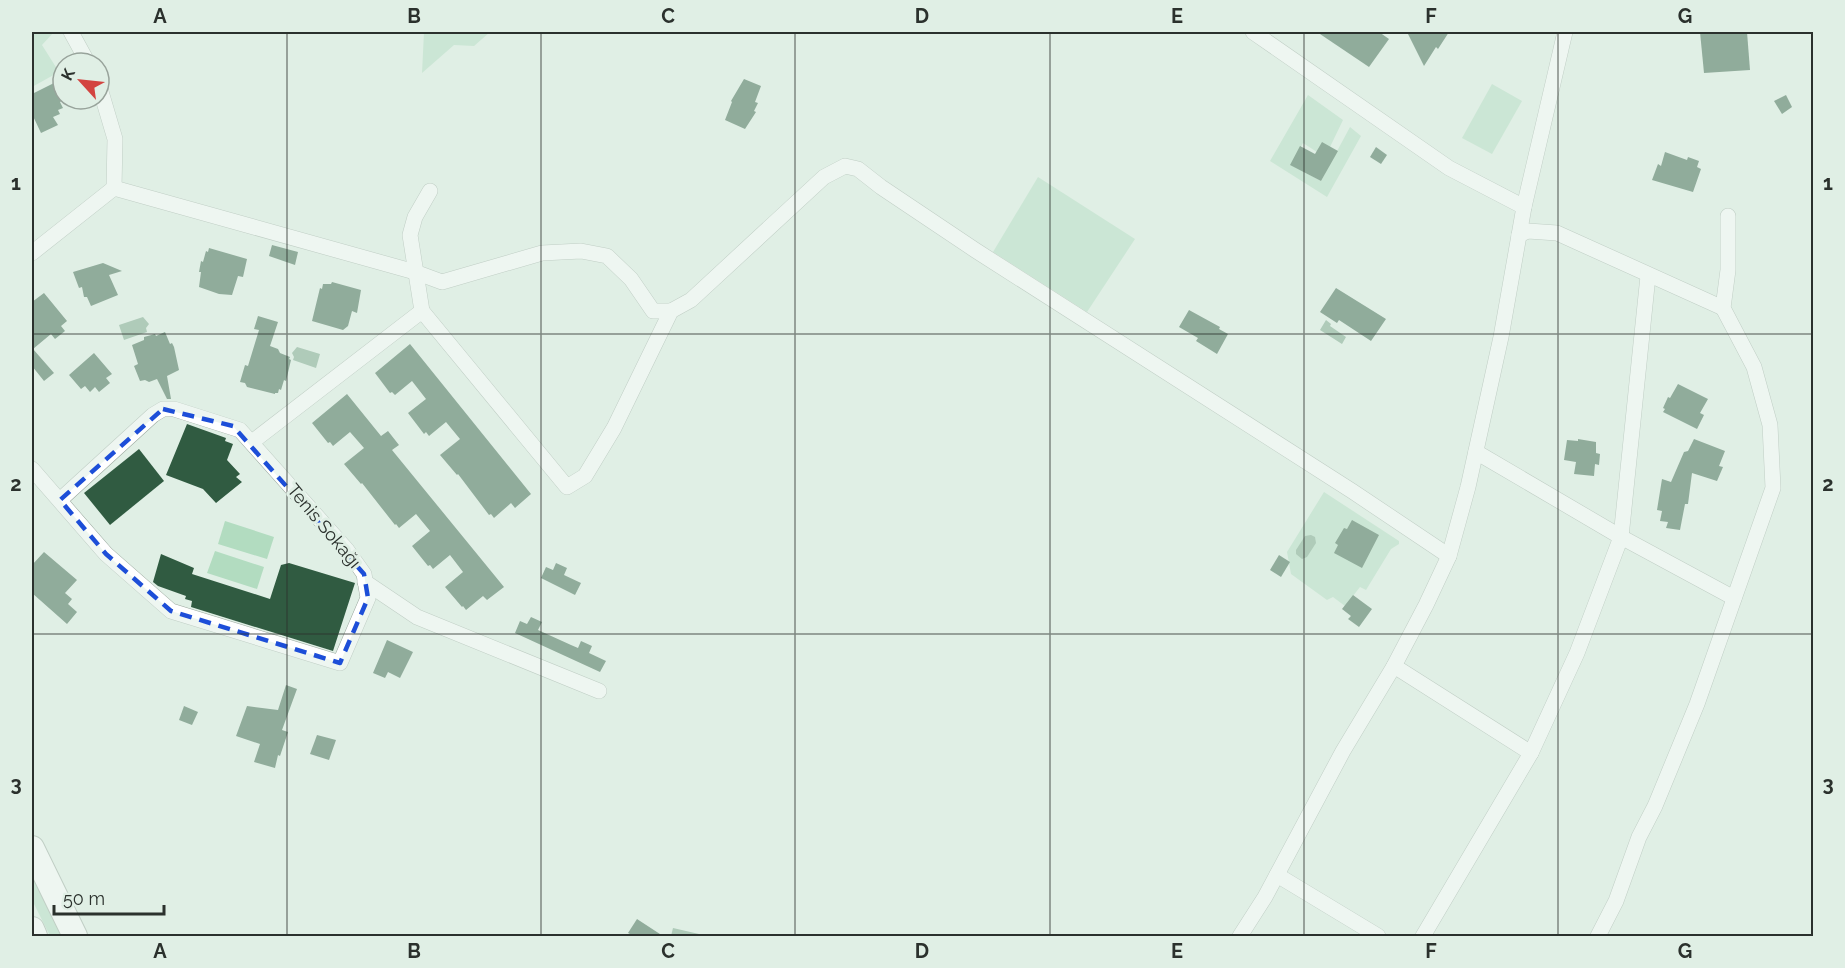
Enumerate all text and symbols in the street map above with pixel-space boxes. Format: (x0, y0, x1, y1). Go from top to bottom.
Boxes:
text: A (153, 4, 167, 28)
text: B (407, 4, 421, 28)
text: C (661, 4, 675, 28)
text: D (915, 4, 929, 28)
text: E (1171, 4, 1183, 28)
text: F (1425, 4, 1437, 28)
text: G (1678, 4, 1692, 28)
north arrow (51, 51, 111, 111)
text: K (57, 65, 79, 84)
text: 1 (11, 171, 21, 195)
text: 1 (1823, 171, 1833, 195)
text: 2 (10, 472, 22, 496)
text: 2 (1822, 472, 1834, 496)
street label: Tenis Sokağı (283, 479, 366, 572)
text: 3 (10, 772, 22, 796)
text: 3 (1822, 772, 1834, 796)
scale bar (54, 878, 164, 916)
text: 50 m (63, 888, 105, 909)
text: A (153, 939, 167, 963)
text: B (407, 939, 421, 963)
text: C (661, 939, 675, 963)
text: D (915, 939, 929, 963)
text: E (1171, 939, 1183, 963)
text: F (1425, 939, 1437, 963)
text: G (1678, 939, 1692, 963)

